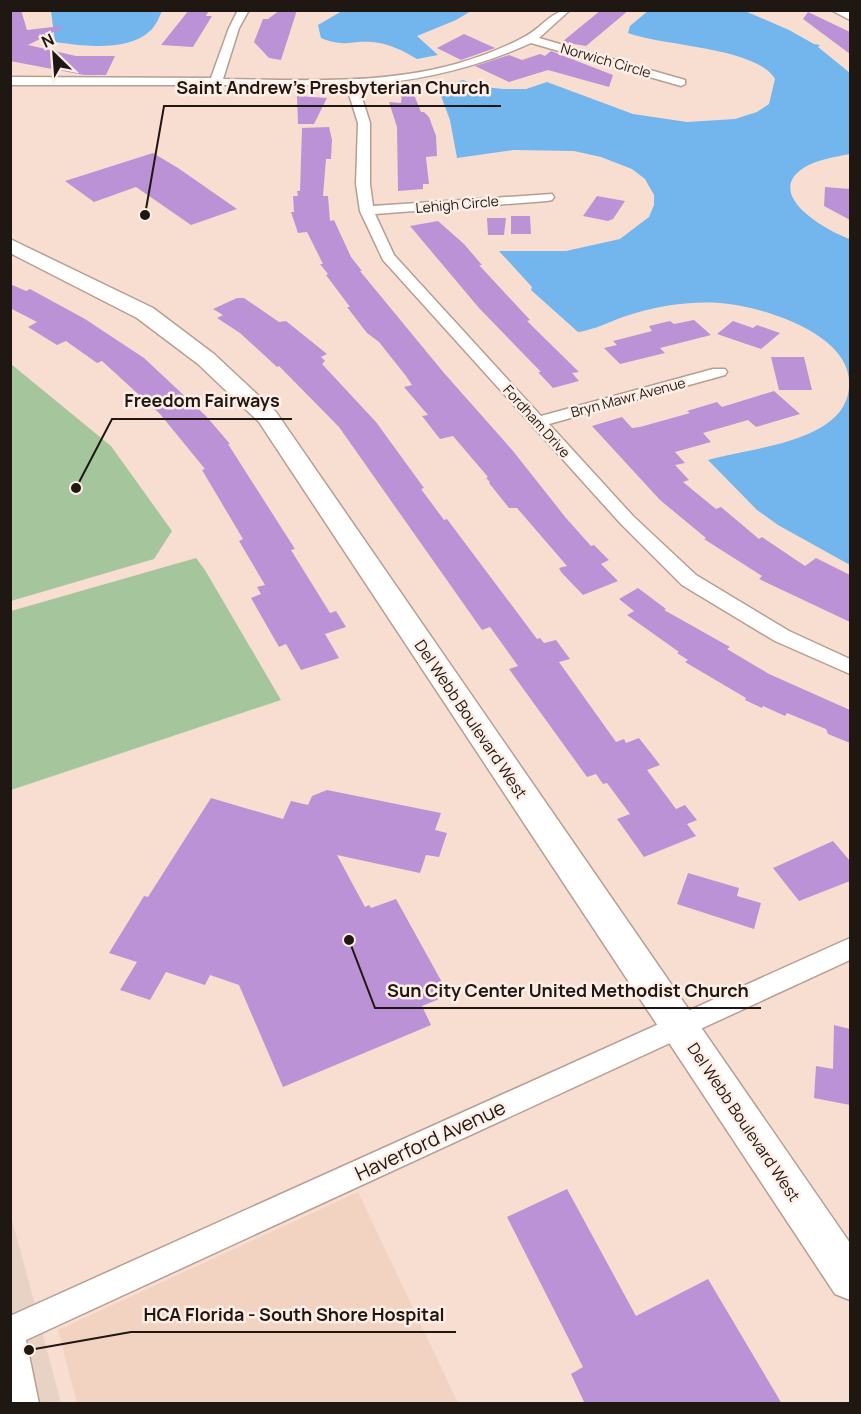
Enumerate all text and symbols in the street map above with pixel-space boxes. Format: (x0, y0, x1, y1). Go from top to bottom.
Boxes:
north arrow (24, 24, 84, 84)
text: N (38, 28, 58, 53)
street label: Norwich Circle (559, 38, 653, 82)
callout: Saint Andrew's Presbyterian Church (164, 70, 501, 106)
text: Saint Andrew's Presbyterian Church (176, 75, 490, 99)
street label: Lehigh Circle (415, 191, 499, 217)
street label: Bryn Mawr Avenue (569, 373, 687, 421)
street label: Fordham Drive (499, 381, 575, 461)
callout: Freedom Fairways (112, 383, 292, 419)
text: Freedom Fairways (124, 388, 280, 412)
street label: Del Webb Boulevard West (410, 635, 532, 803)
callout: Sun City Center United Methodist Church (375, 972, 761, 1008)
text: Sun City Center United Methodist Church (387, 978, 749, 1002)
street label: Del Webb Boulevard West (683, 1038, 805, 1206)
street label: Haverford Avenue (350, 1093, 510, 1187)
callout: HCA Florida - South Shore Hospital (131, 1296, 456, 1332)
text: HCA Florida - South Shore Hospital (143, 1302, 445, 1326)

